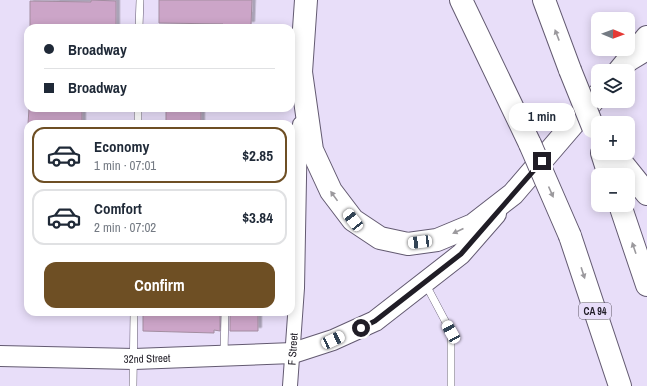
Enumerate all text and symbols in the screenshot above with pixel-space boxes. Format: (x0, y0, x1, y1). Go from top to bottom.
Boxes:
north arrow (591, 12, 635, 56)
map controls (591, 12, 635, 212)
one-way arrow (554, 28, 560, 40)
text: Broadway (68, 39, 127, 60)
button: layers (591, 64, 635, 108)
text: Broadway (68, 77, 127, 98)
callout: 1 min (509, 103, 575, 131)
text: 1 min (528, 108, 556, 125)
button: + (591, 116, 635, 160)
text: Economy (94, 136, 149, 157)
icon: car (46, 137, 82, 173)
text: $2.85 (242, 145, 273, 166)
route end (533, 152, 551, 170)
text: 1 min · 07:01 (94, 157, 156, 174)
button: − (591, 168, 635, 212)
one-way arrow (548, 187, 554, 198)
one-way arrow (330, 190, 338, 201)
text: Comfort (94, 198, 142, 219)
icon: car (46, 199, 82, 235)
text: $3.84 (242, 207, 273, 228)
car (341, 207, 365, 233)
text: 2 min · 07:02 (94, 219, 156, 236)
one-way arrow (453, 228, 464, 234)
car (407, 235, 433, 249)
one-way arrow (631, 242, 637, 254)
button: Confirm (44, 262, 275, 308)
one-way arrow (580, 268, 586, 280)
road number: CA 94 (579, 303, 611, 319)
route start (352, 319, 370, 337)
car (440, 319, 462, 345)
car (320, 329, 346, 351)
street label: F Street (285, 332, 301, 366)
street label: 32nd Street (123, 351, 171, 366)

